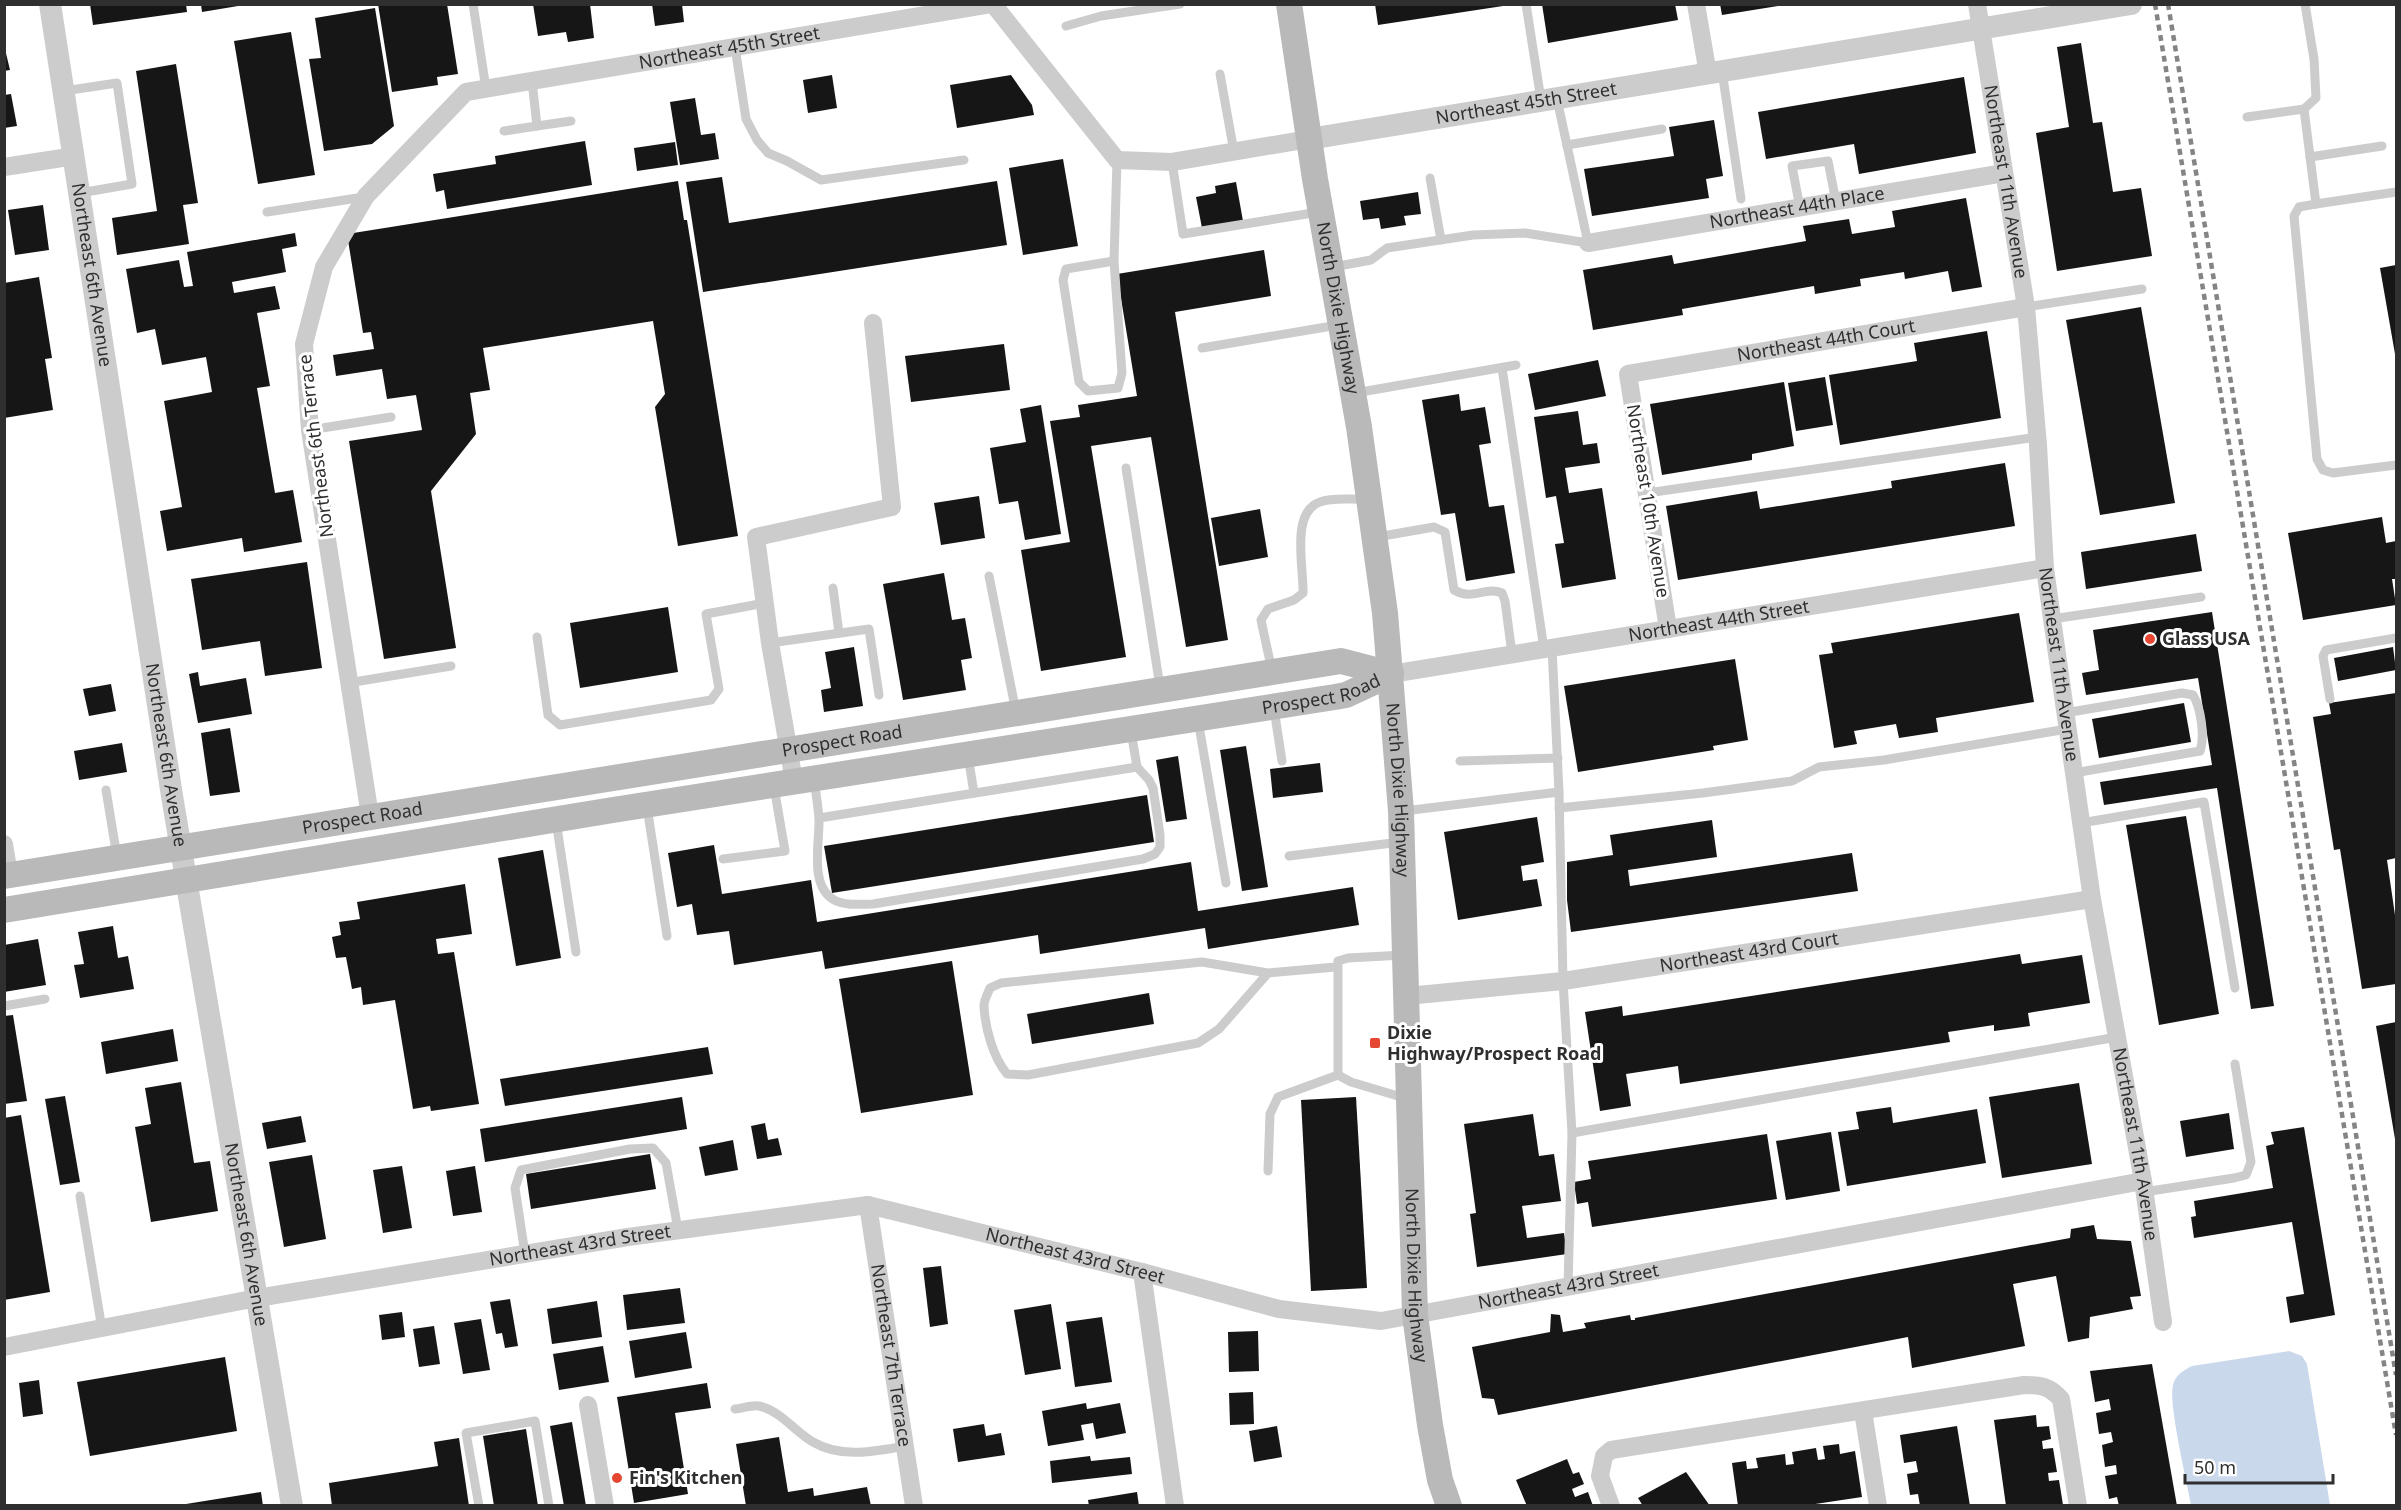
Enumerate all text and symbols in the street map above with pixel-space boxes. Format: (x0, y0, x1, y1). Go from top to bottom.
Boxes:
street label: Northeast 45th Street (637, 20, 822, 74)
street label: Northeast 45th Street (1434, 76, 1619, 129)
street label: Northeast 11th Avenue (1979, 83, 2034, 280)
street label: Northeast 44th Place (1708, 180, 1886, 233)
street label: Northeast 6th Avenue (67, 181, 119, 368)
street label: North Dixie Highway (1312, 220, 1366, 397)
street label: Northeast 44th Court (1735, 313, 1917, 366)
street label: Northeast 6th Terrace (292, 353, 338, 539)
street label: Northeast 10th Avenue (1622, 402, 1676, 599)
street label: Northeast 11th Avenue (2034, 566, 2085, 763)
street label: Northeast 44th Street (1626, 593, 1811, 646)
place label: Glass USA (2162, 626, 2250, 650)
marker: Glass USA (2143, 632, 2157, 646)
street label: Northeast 6th Avenue (141, 661, 193, 849)
street label: Prospect Road (1260, 668, 1384, 719)
street label: North Dixie Highway (1381, 702, 1416, 878)
street label: Prospect Road (780, 719, 904, 762)
street label: Prospect Road (300, 796, 424, 839)
street label: Northeast 43rd Court (1658, 925, 1840, 977)
place label: Dixie Highway/Prospect Road (1387, 1020, 1601, 1065)
marker: Dixie Highway/Prospect Road (1368, 1036, 1382, 1050)
street label: Northeast 11th Avenue (2108, 1045, 2164, 1242)
street label: Northeast 6th Avenue (220, 1141, 274, 1328)
street label: North Dixie Highway (1400, 1188, 1434, 1365)
street label: Northeast 43rd Street (487, 1218, 673, 1271)
street label: Northeast 43rd Street (983, 1221, 1168, 1289)
street label: Northeast 43rd Street (1476, 1257, 1661, 1314)
street label: Northeast 7th Terrace (866, 1262, 918, 1448)
scale bar (2185, 1447, 2334, 1485)
text: 50 m (2194, 1455, 2236, 1479)
place label: Fin's Kitchen (629, 1465, 742, 1489)
marker: Fin's Kitchen (610, 1471, 624, 1485)

